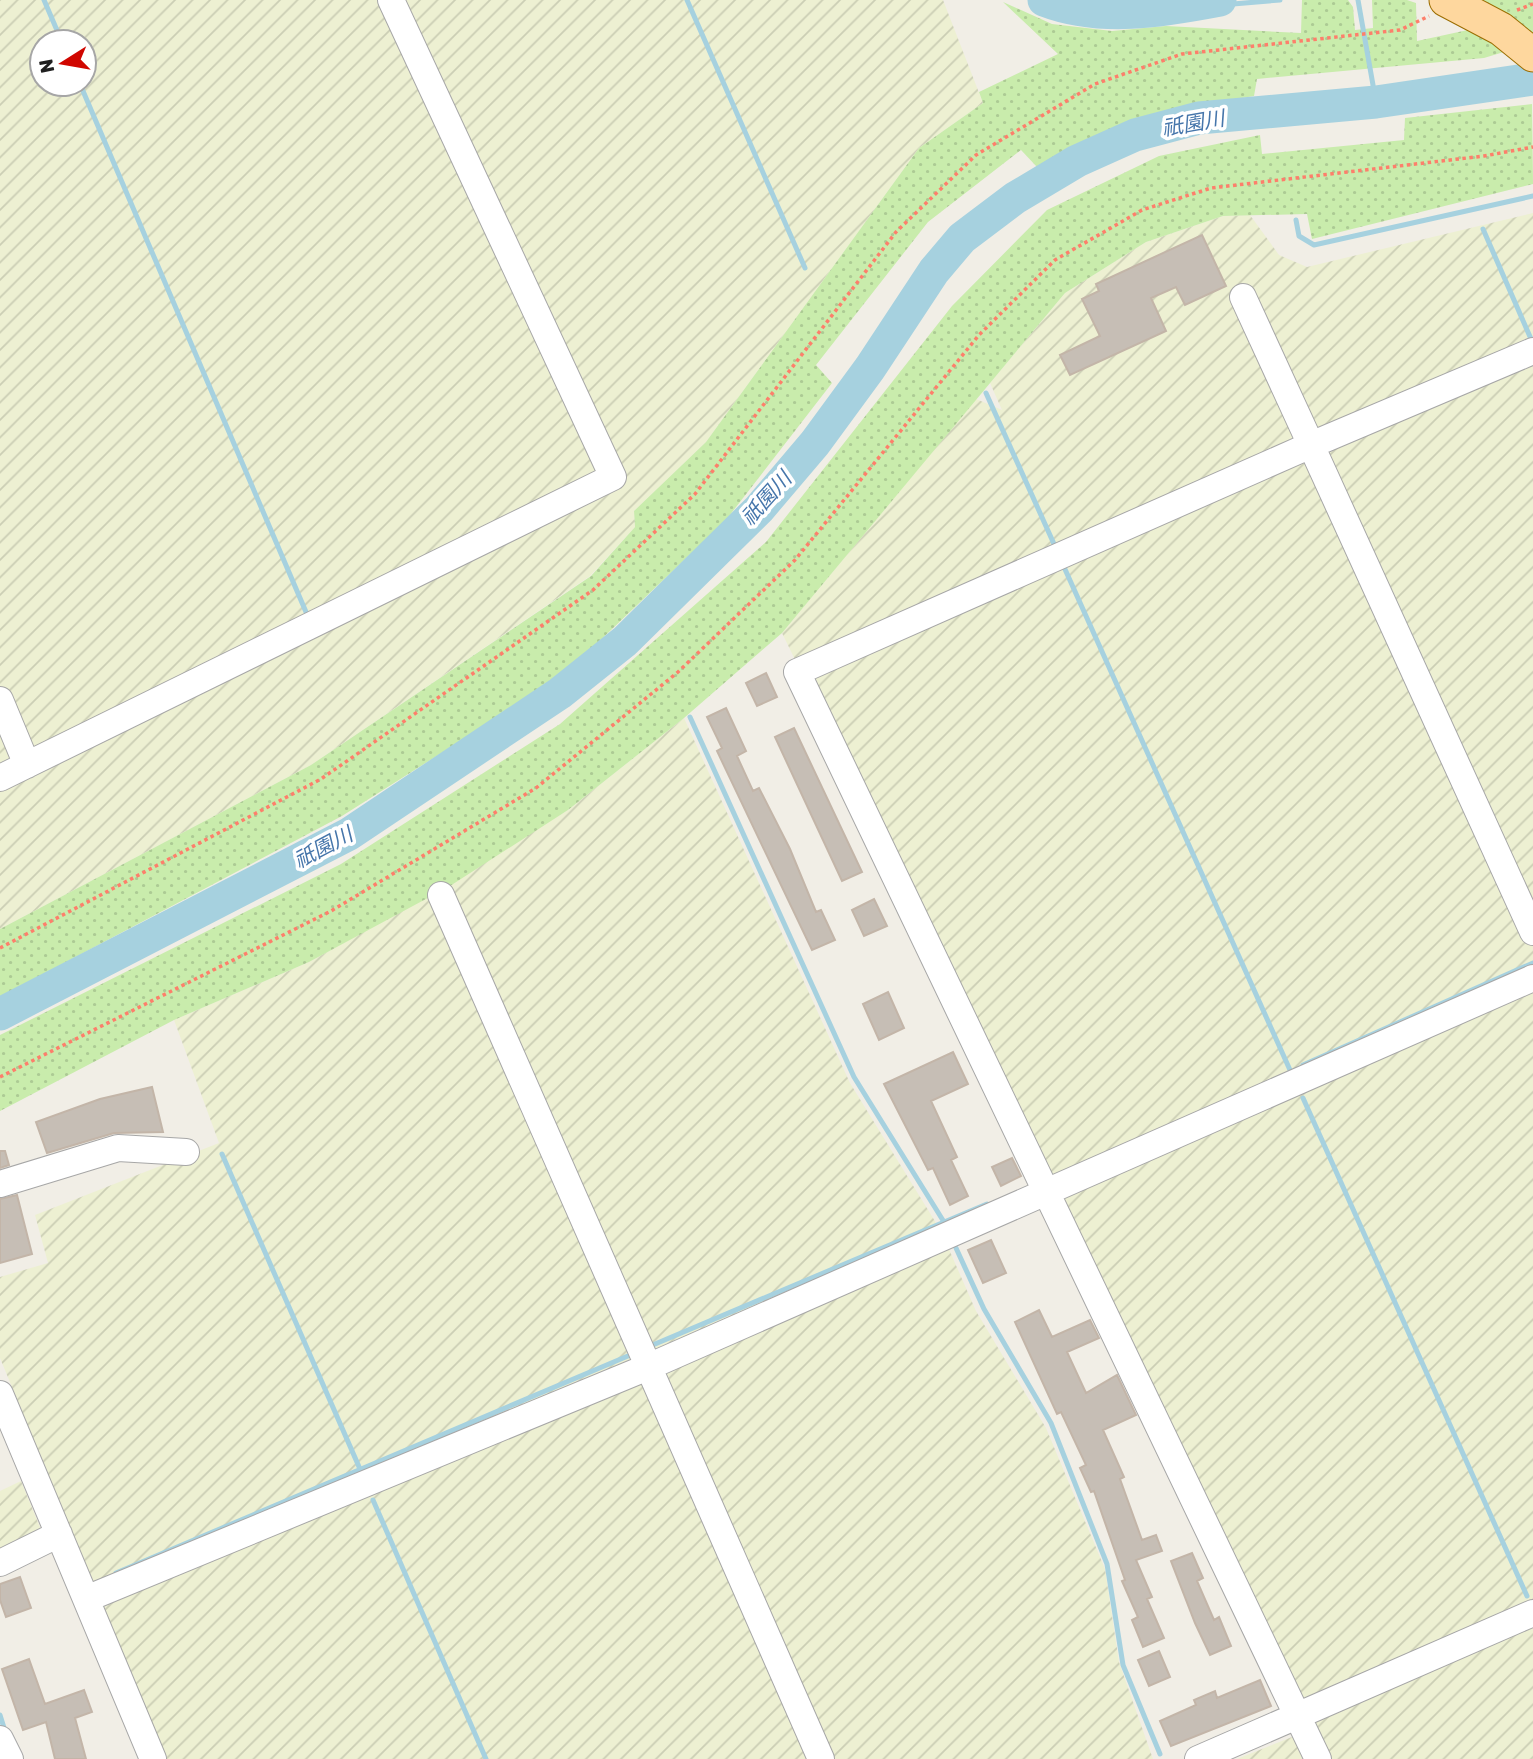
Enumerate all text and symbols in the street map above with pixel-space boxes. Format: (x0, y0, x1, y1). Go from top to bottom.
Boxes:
north arrow (28, 28, 98, 98)
text: N (34, 57, 59, 75)
water label: 祇園川 (1160, 105, 1228, 141)
water label: 祇園川 (736, 465, 798, 530)
water label: 祇園川 (289, 820, 358, 873)

